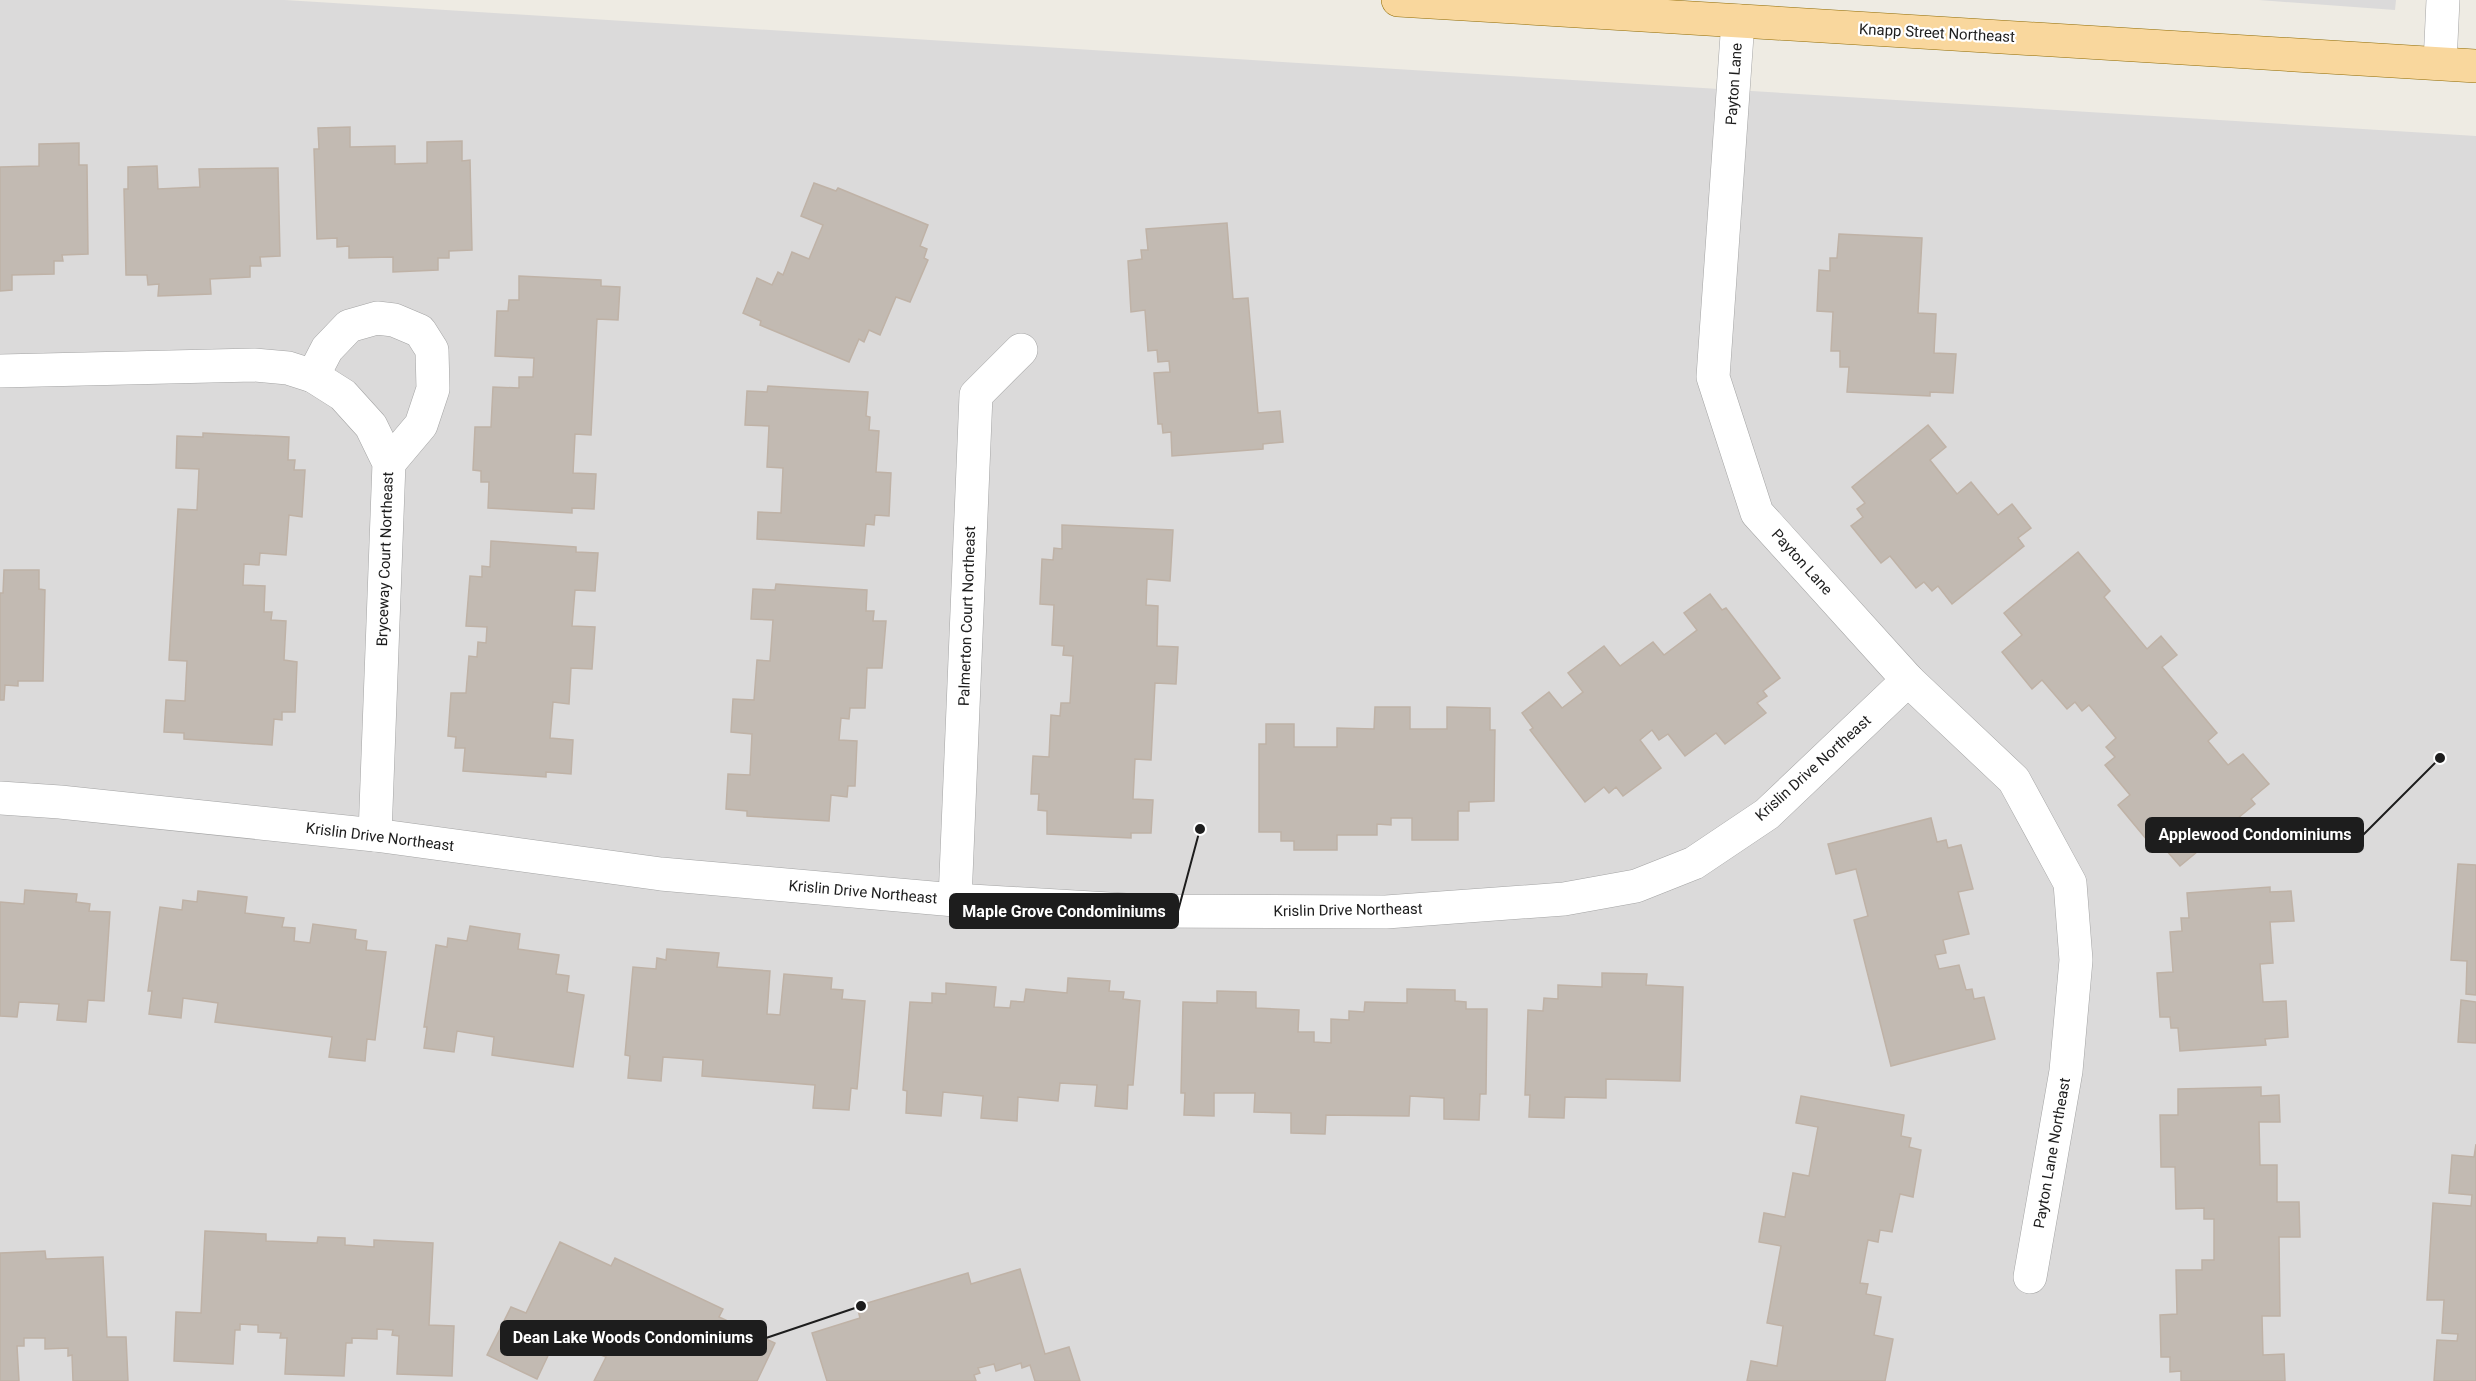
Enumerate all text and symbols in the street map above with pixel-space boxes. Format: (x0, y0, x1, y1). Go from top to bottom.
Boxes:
street label: Knapp Street Northeast (1859, 20, 2016, 46)
street label: Payton Lane (1722, 42, 1746, 126)
street label: Bryceway Court Northeast (373, 471, 397, 647)
street label: Palmerton Court Northeast (955, 525, 979, 706)
street label: Payton Lane (1768, 525, 1836, 599)
street label: Krislin Drive Northeast (1752, 711, 1875, 825)
callout: Applewood Condominiums (2146, 818, 2363, 852)
street label: Krislin Drive Northeast (305, 819, 455, 855)
text: Applewood Condominiums (2158, 825, 2352, 844)
street label: Krislin Drive Northeast (788, 877, 938, 907)
callout: Maple Grove Condominiums (950, 894, 1178, 928)
street label: Krislin Drive Northeast (1273, 900, 1423, 920)
text: Maple Grove Condominiums (962, 902, 1166, 921)
street label: Payton Lane Northeast (2030, 1076, 2074, 1230)
callout: Dean Lake Woods Condominiums (501, 1321, 766, 1355)
text: Dean Lake Woods Condominiums (513, 1328, 753, 1347)

